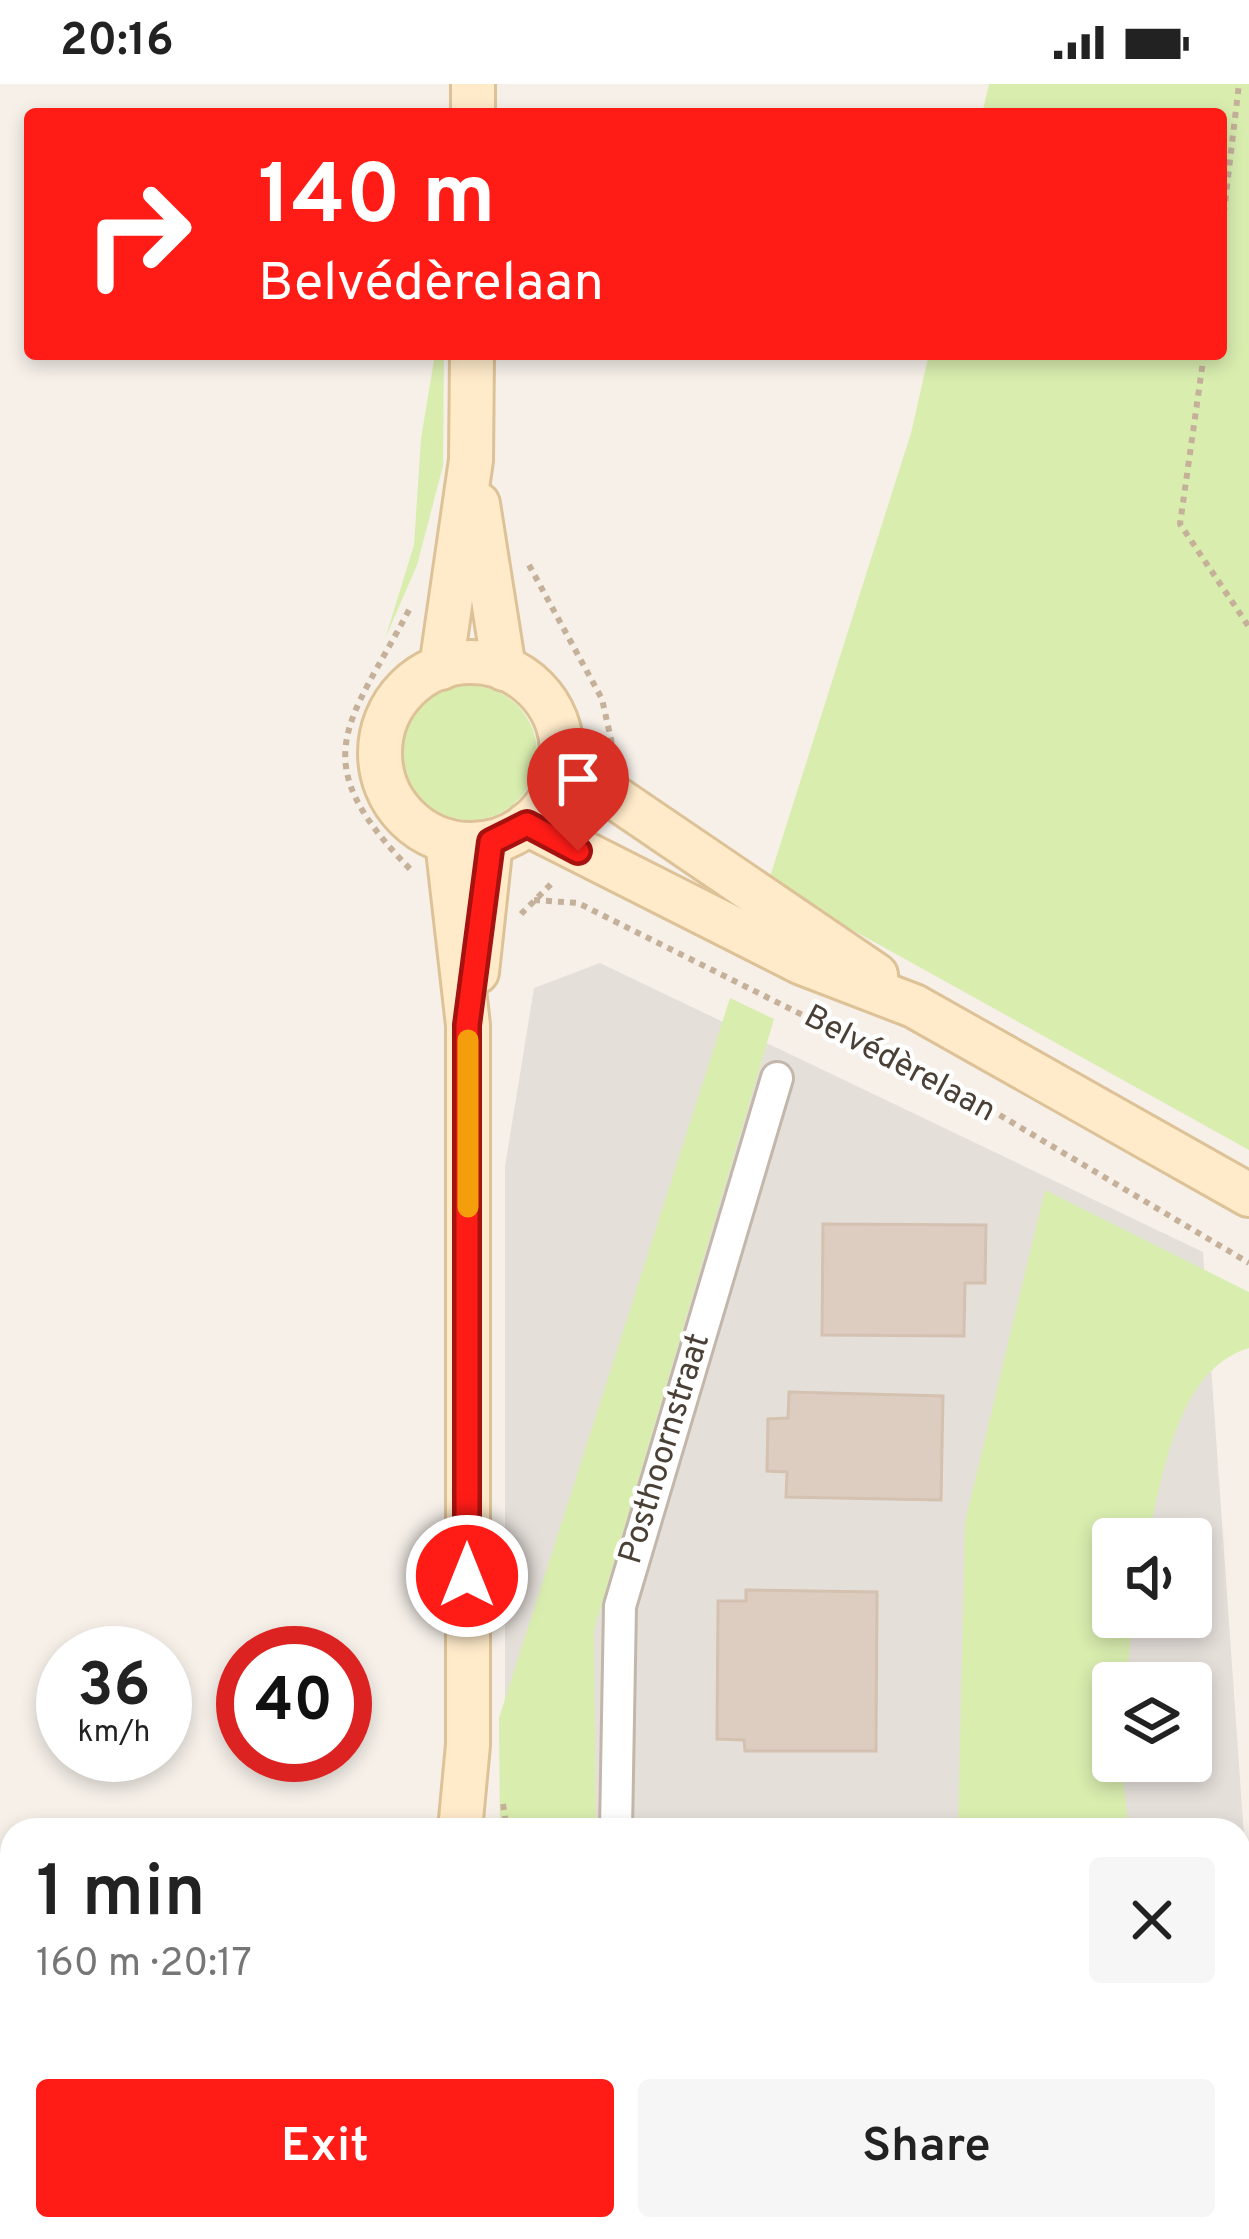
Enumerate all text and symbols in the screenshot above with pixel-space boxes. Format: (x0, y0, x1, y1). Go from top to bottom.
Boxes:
text: 20:16 (60, 14, 174, 71)
text: 140 m (258, 147, 495, 253)
icon: right (60, 156, 216, 312)
text: Belvédèrelaan (258, 251, 604, 320)
pin (527, 728, 629, 851)
icon: arrive (545, 746, 611, 812)
street label: Belvédèrelaan (796, 997, 1002, 1133)
street label: Posthoornstraat (611, 1329, 721, 1569)
position arrow (404, 1513, 530, 1639)
map controls (1092, 1518, 1212, 1782)
button: sound (1092, 1518, 1212, 1638)
speed limit sign: 40 (216, 1626, 372, 1782)
text: 36 (78, 1651, 150, 1727)
button: layers (1092, 1662, 1212, 1782)
text: km/h (78, 1715, 150, 1752)
text: 1 min (36, 1850, 206, 1942)
button: close (1089, 1857, 1215, 1983)
text: 160 m · 20:17 (36, 1941, 252, 1990)
button: Exit (36, 2079, 614, 2217)
button: Share (638, 2079, 1215, 2217)

